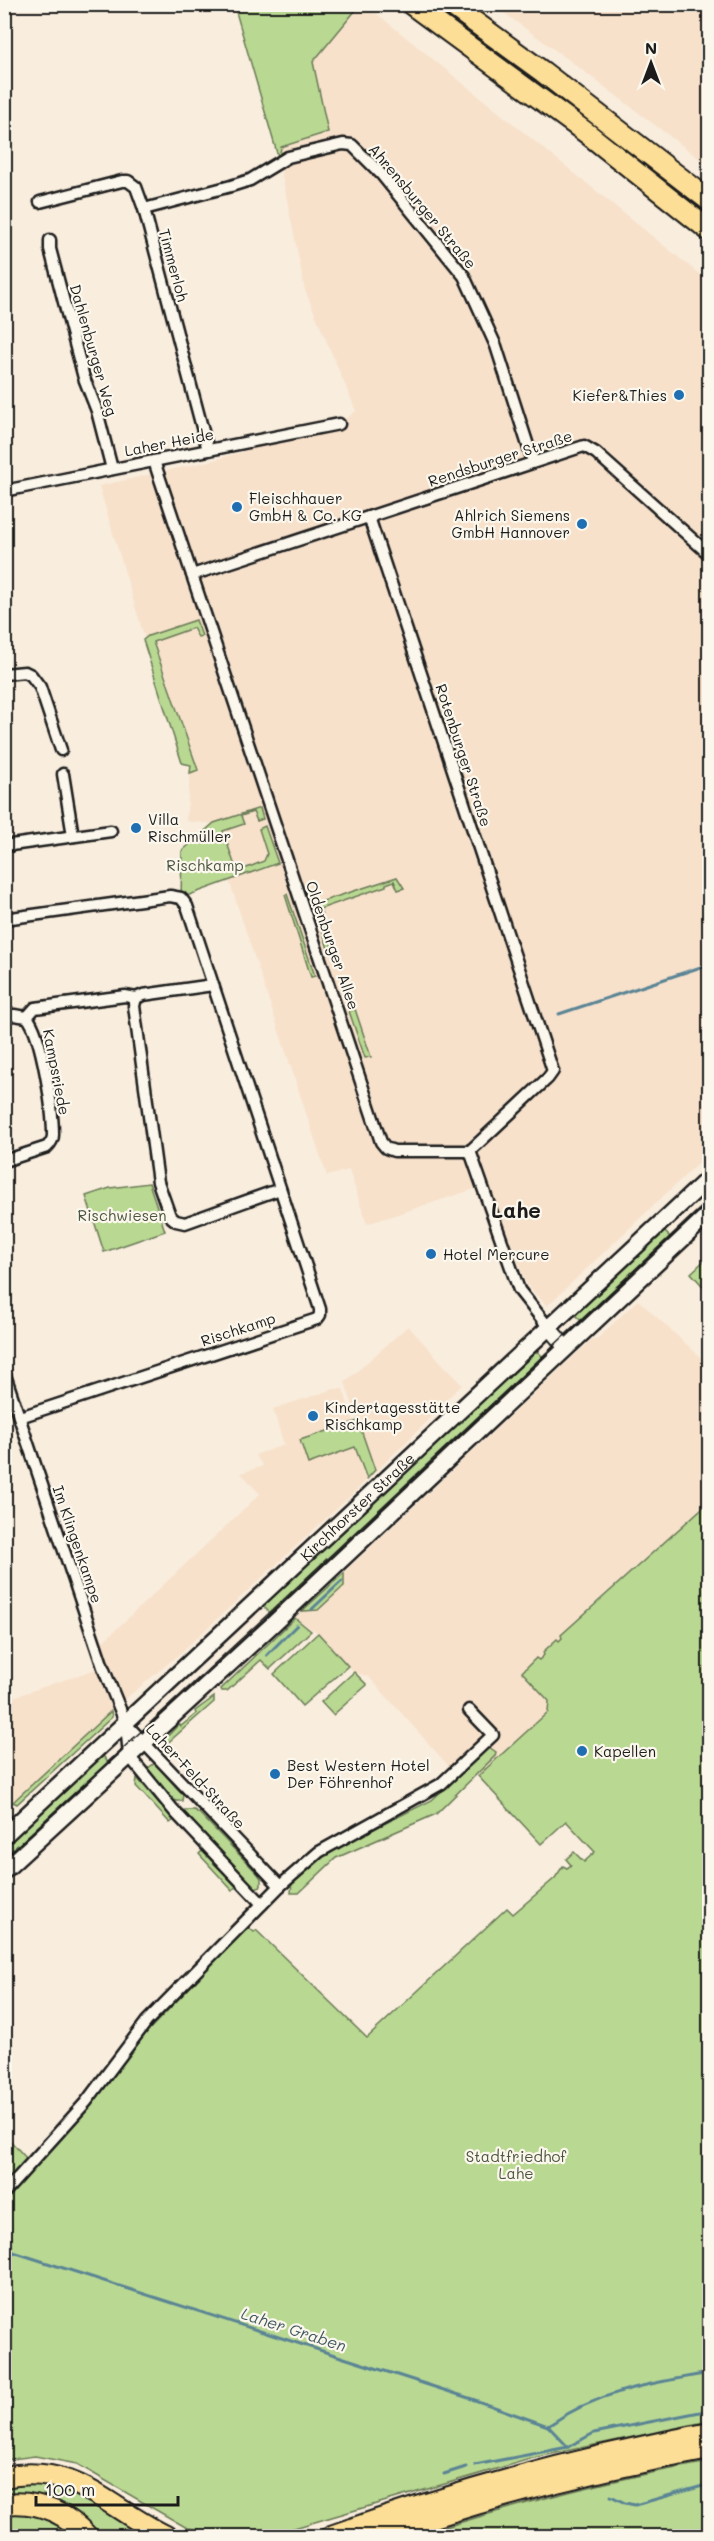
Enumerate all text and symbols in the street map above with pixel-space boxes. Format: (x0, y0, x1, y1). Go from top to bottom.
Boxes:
north arrow (621, 33, 681, 93)
text: N (645, 37, 657, 58)
street label: Ahrensburger Straße (365, 139, 481, 273)
street label: Timmerloh (155, 226, 193, 304)
street label: Dahlenburger Weg (66, 282, 122, 419)
place label: Kiefer&Thies (573, 385, 667, 405)
marker: Kiefer&Thies (672, 388, 686, 402)
street label: Laher Heide (123, 424, 215, 460)
street label: Rendsburger Straße (425, 425, 575, 491)
place label: Fleischhauer GmbH & Co. KG (249, 488, 362, 525)
marker: Fleischhauer GmbH & Co. KG (230, 500, 244, 514)
place label: Ahlrich Siemens GmbH Hannover (452, 505, 570, 542)
marker: Ahlrich Siemens GmbH Hannover (575, 517, 589, 531)
street label: Rotenburger Straße (431, 681, 497, 829)
place label: Villa Rischmüller (148, 809, 231, 846)
marker: Villa Rischmüller (129, 821, 143, 835)
park label: Rischkamp (166, 855, 244, 875)
street label: Oldenburger Allee (302, 878, 364, 1012)
street label: Kampsriede (39, 1027, 75, 1117)
district label: Lahe (491, 1196, 541, 1223)
park label: Rischwiesen (77, 1205, 167, 1225)
place label: Hotel Mercure (443, 1244, 550, 1264)
marker: Hotel Mercure (424, 1247, 438, 1261)
street label: Rischkamp (198, 1308, 278, 1350)
place label: Kindertagesstätte Rischkamp (325, 1397, 460, 1434)
marker: Kindertagesstätte Rischkamp (306, 1409, 320, 1423)
street label: Kirchhorster Straße (296, 1448, 419, 1565)
street label: Im Klingenkampe (48, 1482, 108, 1606)
street label: Laher-Feld-Straße (142, 1719, 250, 1833)
place label: Kapellen (594, 1741, 656, 1761)
marker: Kapellen (575, 1744, 589, 1758)
place label: Best Western Hotel Der Föhrenhof (287, 1755, 430, 1792)
marker: Best Western Hotel Der Föhrenhof (268, 1767, 282, 1781)
park label: Stadtfriedhof Lahe (466, 2146, 567, 2183)
water label: Laher Graben (239, 2302, 349, 2356)
scale bar (36, 2469, 178, 2507)
text: 100 m (45, 2477, 95, 2501)

